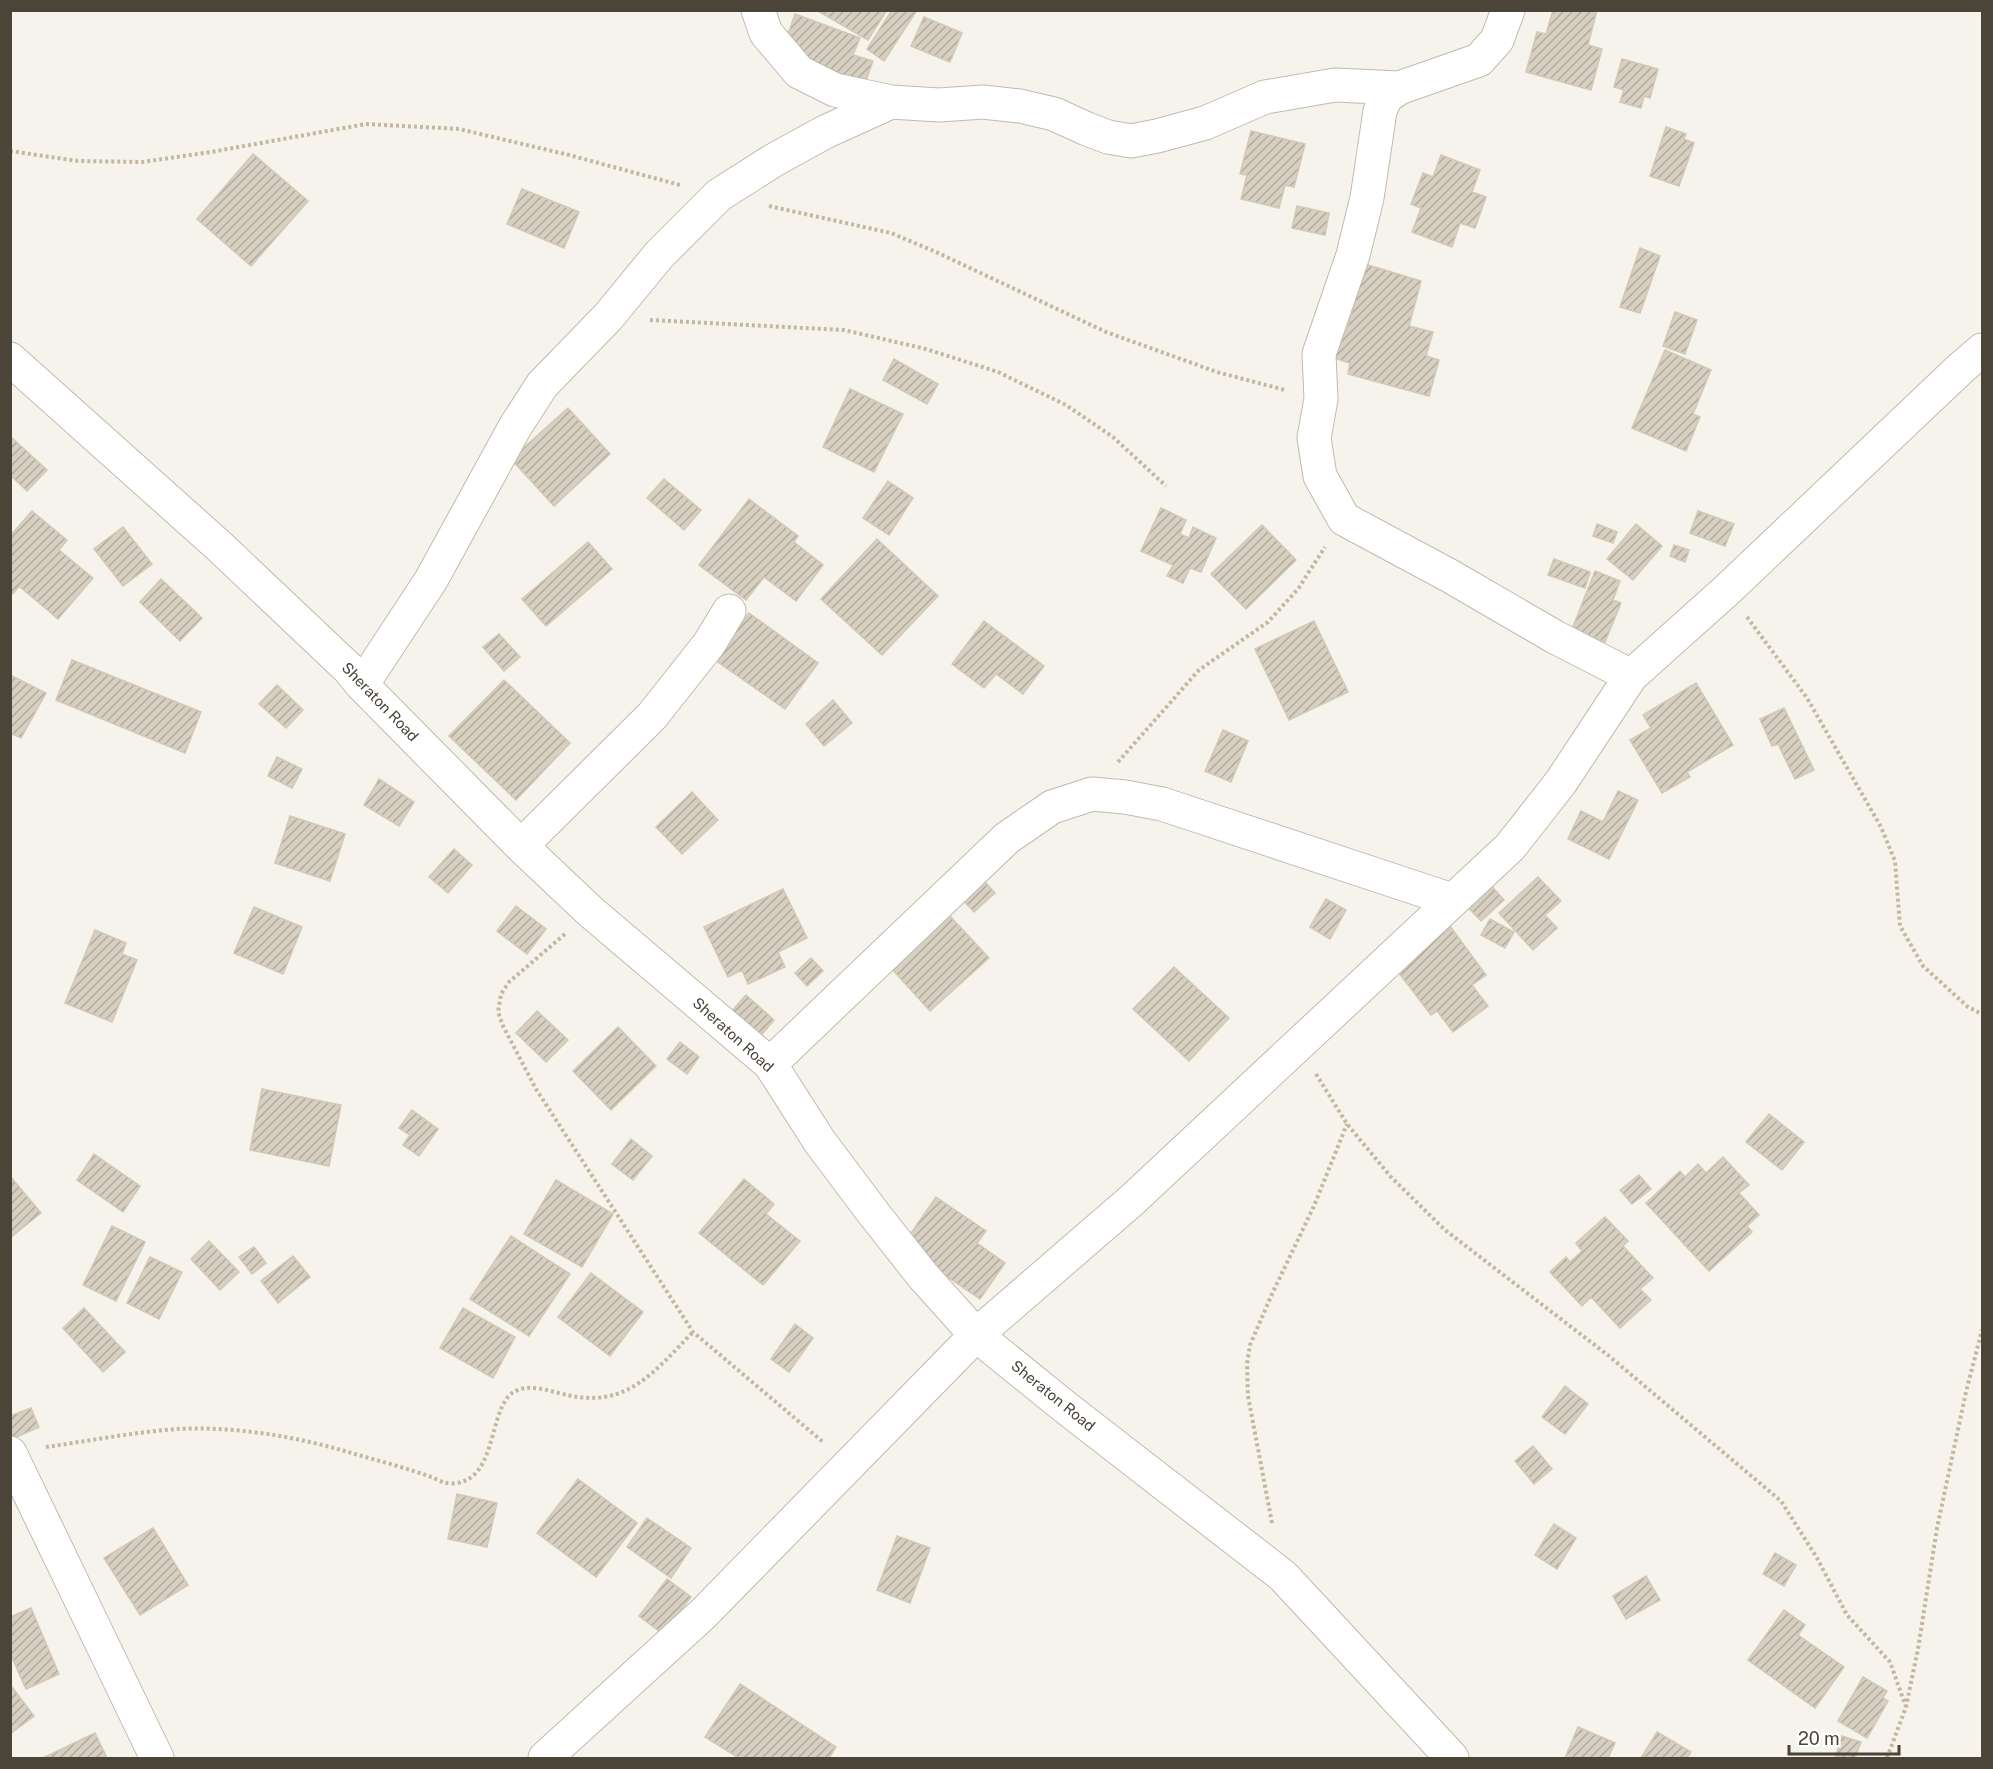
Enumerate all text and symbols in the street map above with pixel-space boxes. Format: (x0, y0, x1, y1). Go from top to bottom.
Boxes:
street label: Sheraton Road (339, 659, 422, 744)
street label: Sheraton Road (689, 994, 777, 1075)
street label: Sheraton Road (1008, 1357, 1099, 1435)
scale bar (1789, 1718, 1898, 1756)
text: 20 m (1798, 1728, 1840, 1749)

